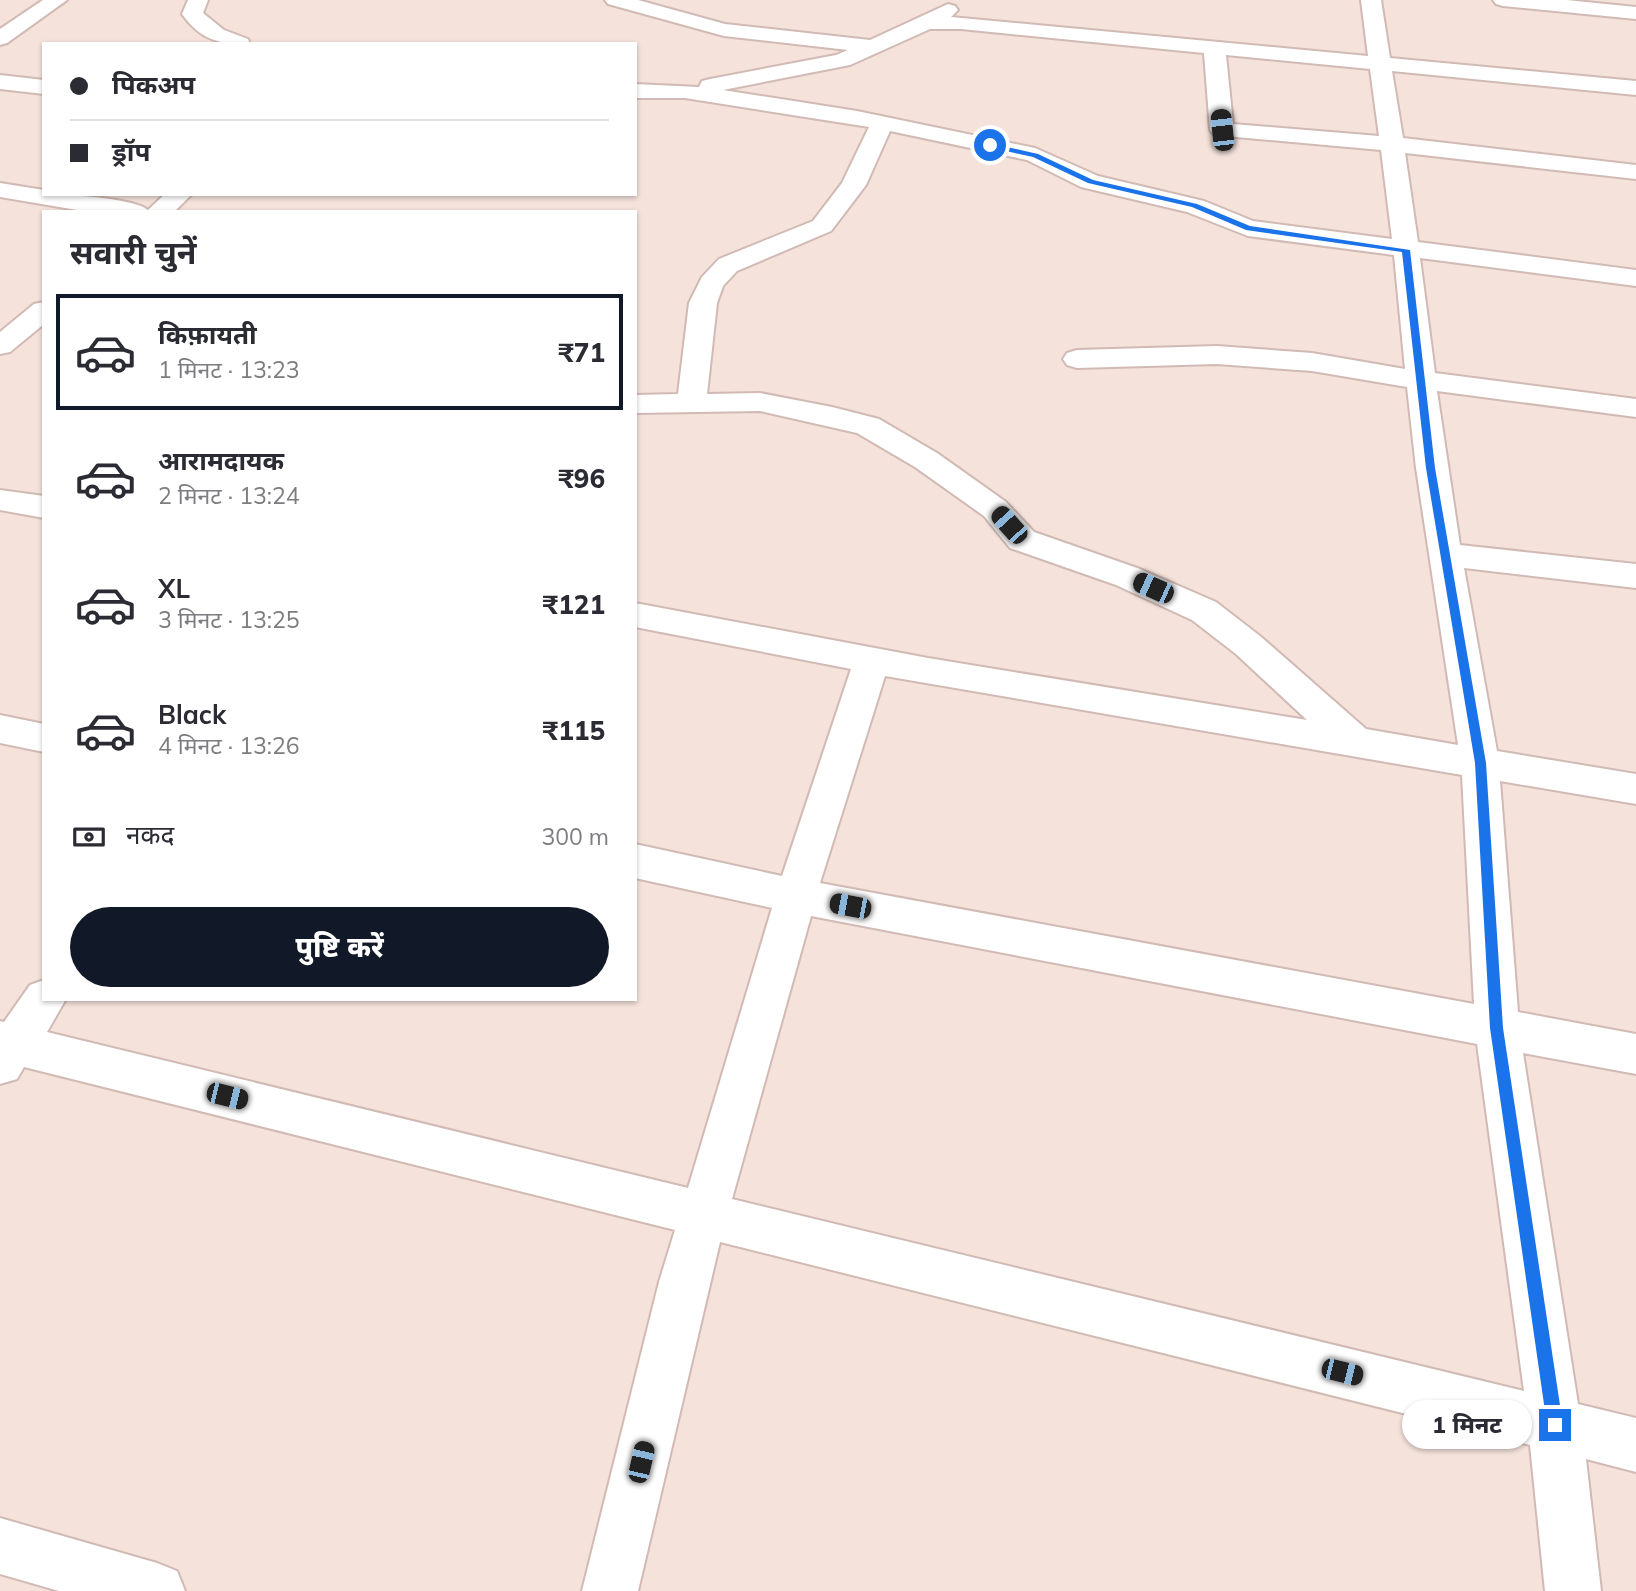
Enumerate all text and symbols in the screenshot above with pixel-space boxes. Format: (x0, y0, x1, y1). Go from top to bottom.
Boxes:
text: पिकअप (112, 68, 195, 101)
car (1210, 108, 1235, 152)
route start (974, 129, 1006, 161)
text: ड्रॉप (112, 135, 150, 168)
text: सवारी चुनें (70, 232, 197, 272)
text: किफ़ायती (158, 318, 257, 351)
icon: car (74, 321, 137, 384)
text: ₹71 (558, 336, 605, 369)
text: 1 मिनट · 13:23 (158, 355, 300, 384)
text: आरामदायक (158, 444, 284, 477)
icon: car (74, 447, 137, 510)
text: ₹96 (558, 462, 605, 495)
text: 2 मिनट · 13:24 (158, 481, 300, 510)
car (988, 502, 1031, 548)
car (1130, 570, 1177, 606)
text: XL (158, 572, 190, 605)
icon: car (74, 573, 137, 636)
text: ₹121 (543, 588, 605, 621)
text: 3 मिनट · 13:25 (158, 605, 300, 634)
text: Black (158, 698, 226, 731)
icon: car (74, 699, 137, 762)
text: ₹115 (543, 714, 605, 747)
text: 4 मिनट · 13:26 (158, 731, 300, 760)
icon: cash (70, 818, 108, 856)
text: नकद (126, 818, 174, 851)
text: 300 m (541, 822, 609, 851)
car (828, 892, 873, 920)
button: पुष्टि करें (70, 907, 609, 987)
car (205, 1081, 250, 1111)
car (1320, 1357, 1365, 1387)
callout: 1 मिनट (1401, 1400, 1530, 1450)
route end (1539, 1409, 1571, 1441)
text: 1 मिनट (1432, 1410, 1502, 1439)
car (627, 1439, 656, 1485)

